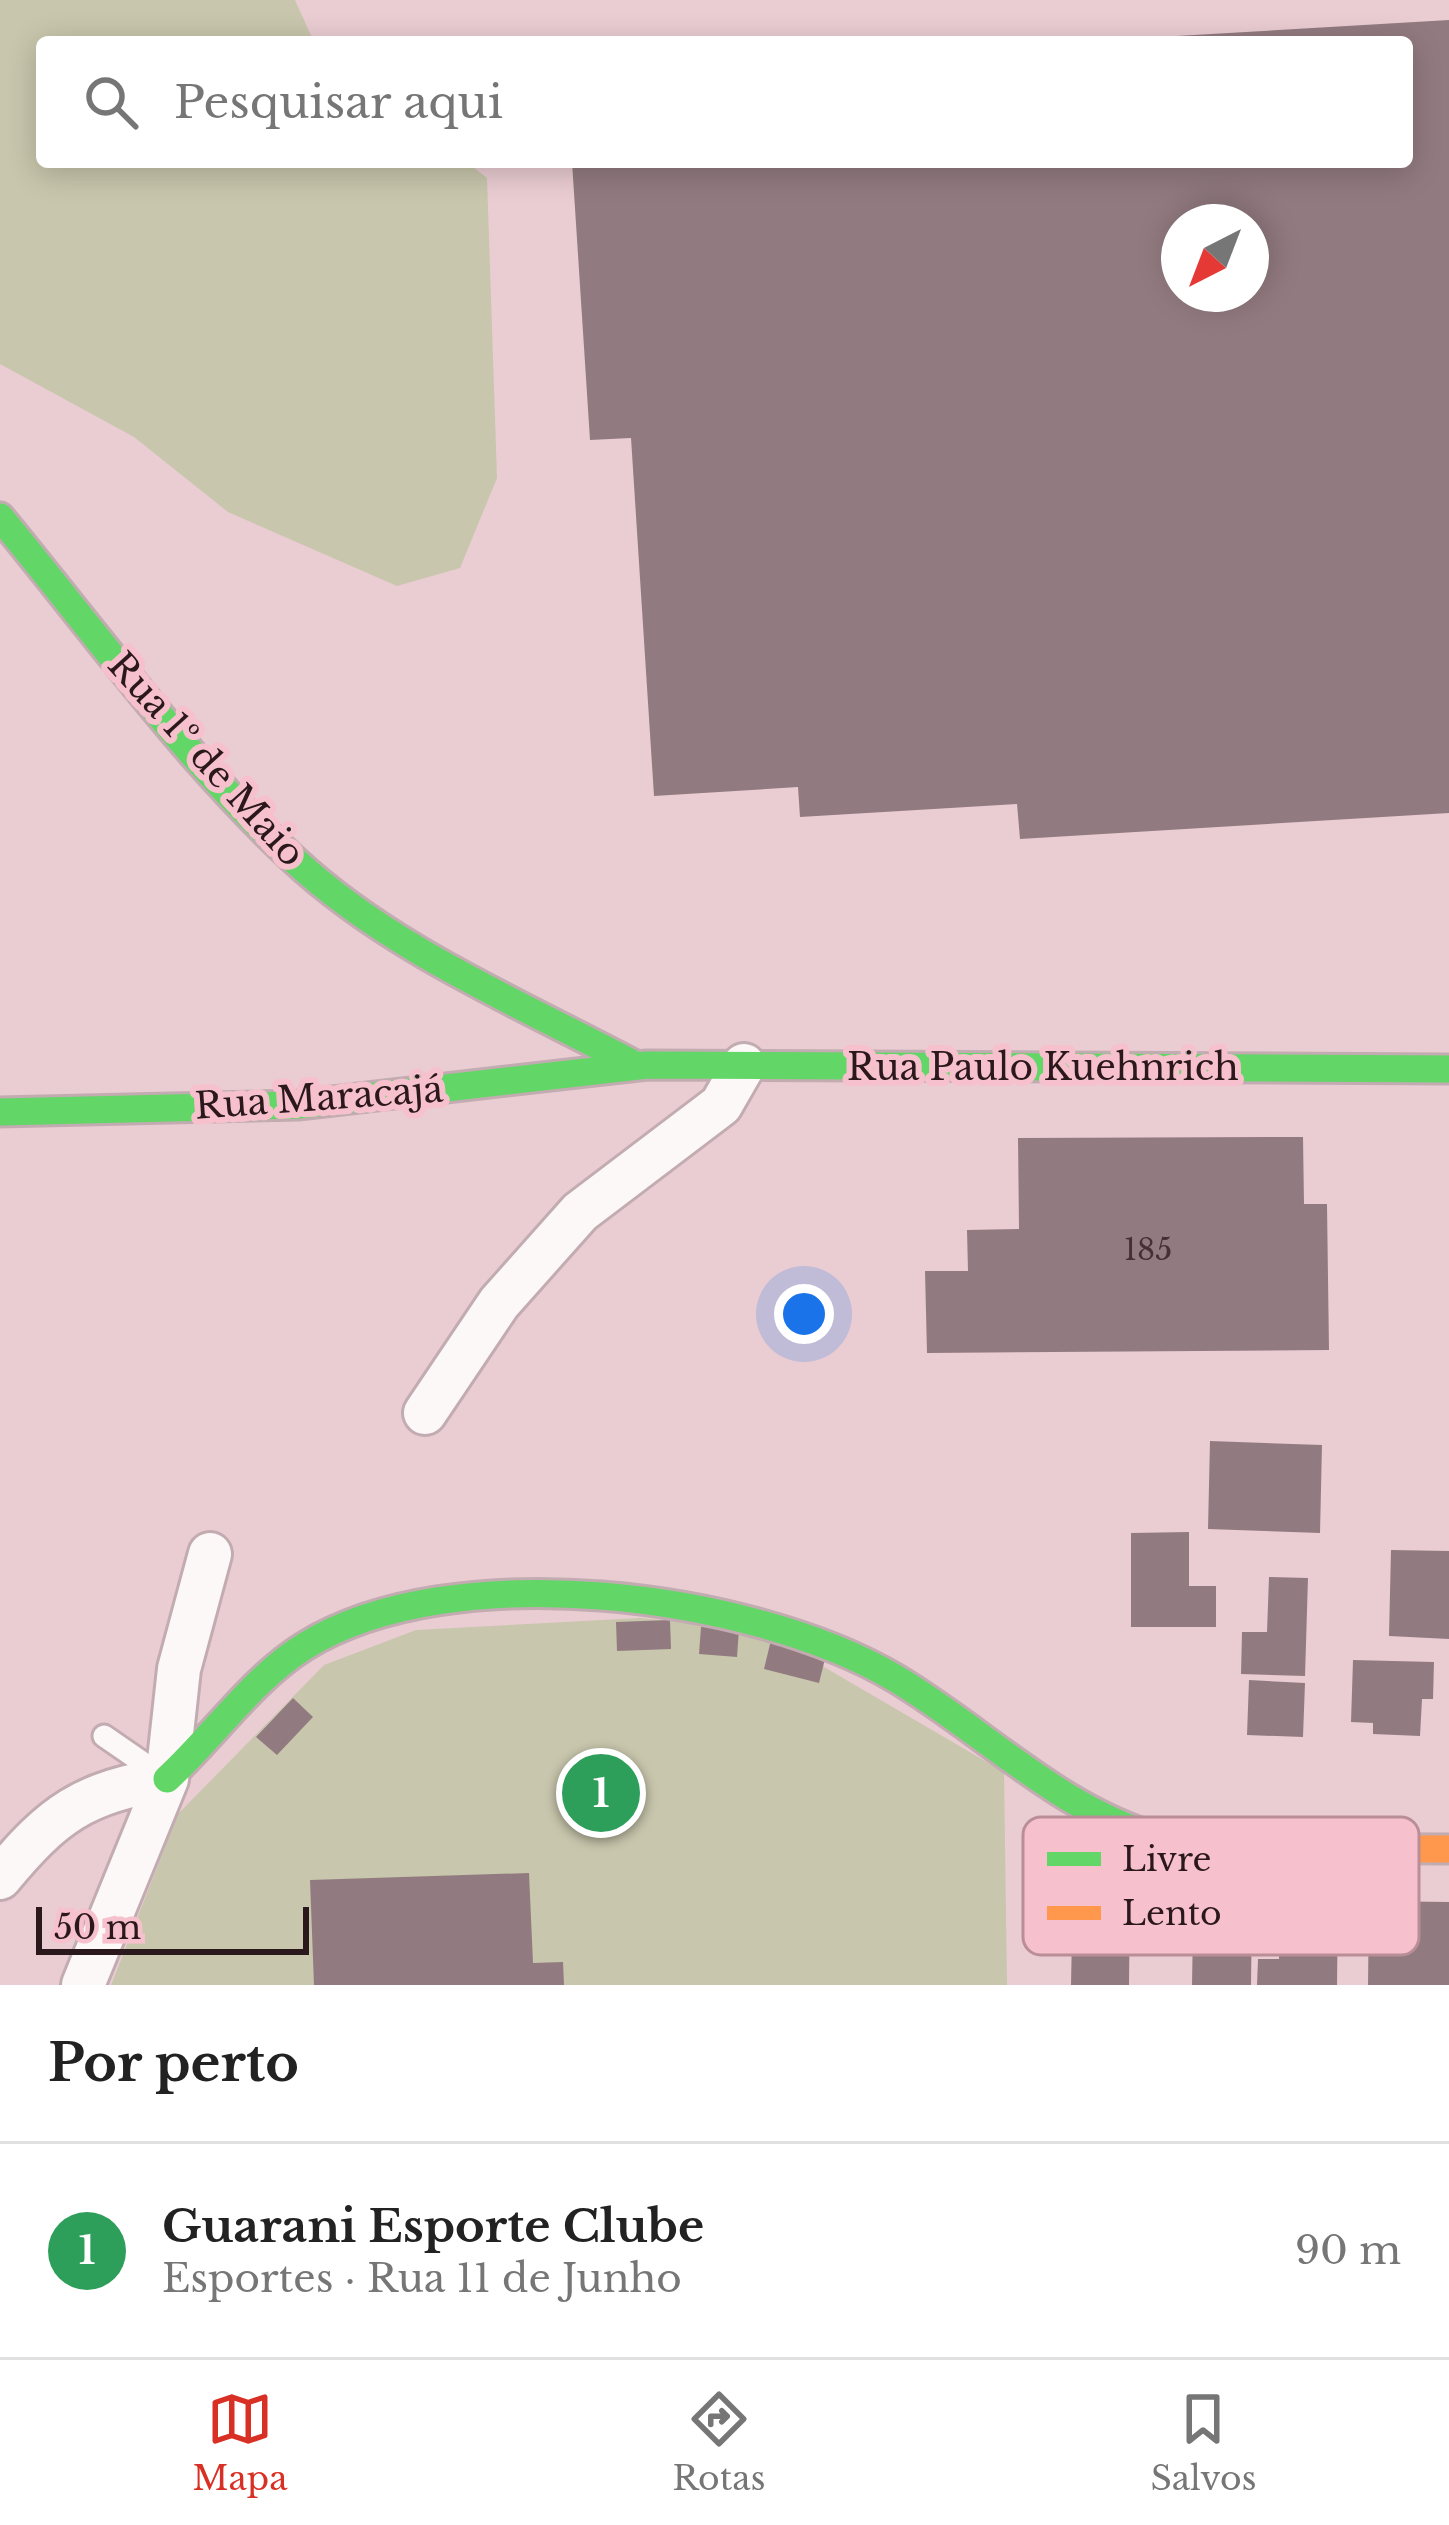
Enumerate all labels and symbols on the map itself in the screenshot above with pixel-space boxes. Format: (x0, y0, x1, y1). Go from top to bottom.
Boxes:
north arrow (1161, 204, 1269, 312)
street label: Rua 1º de Maio (99, 643, 315, 876)
street label: Rua Paulo Kuehnrich (847, 1045, 1239, 1090)
street label: Rua Maracajá (193, 1066, 445, 1129)
house number: 185 (1124, 1231, 1172, 1268)
your location (774, 1284, 834, 1344)
pin: 1 (562, 1748, 640, 1838)
legend (1023, 1817, 1419, 1955)
text: Livre (1122, 1839, 1212, 1880)
text: Lento (1122, 1893, 1222, 1934)
scale bar (36, 1901, 309, 1954)

